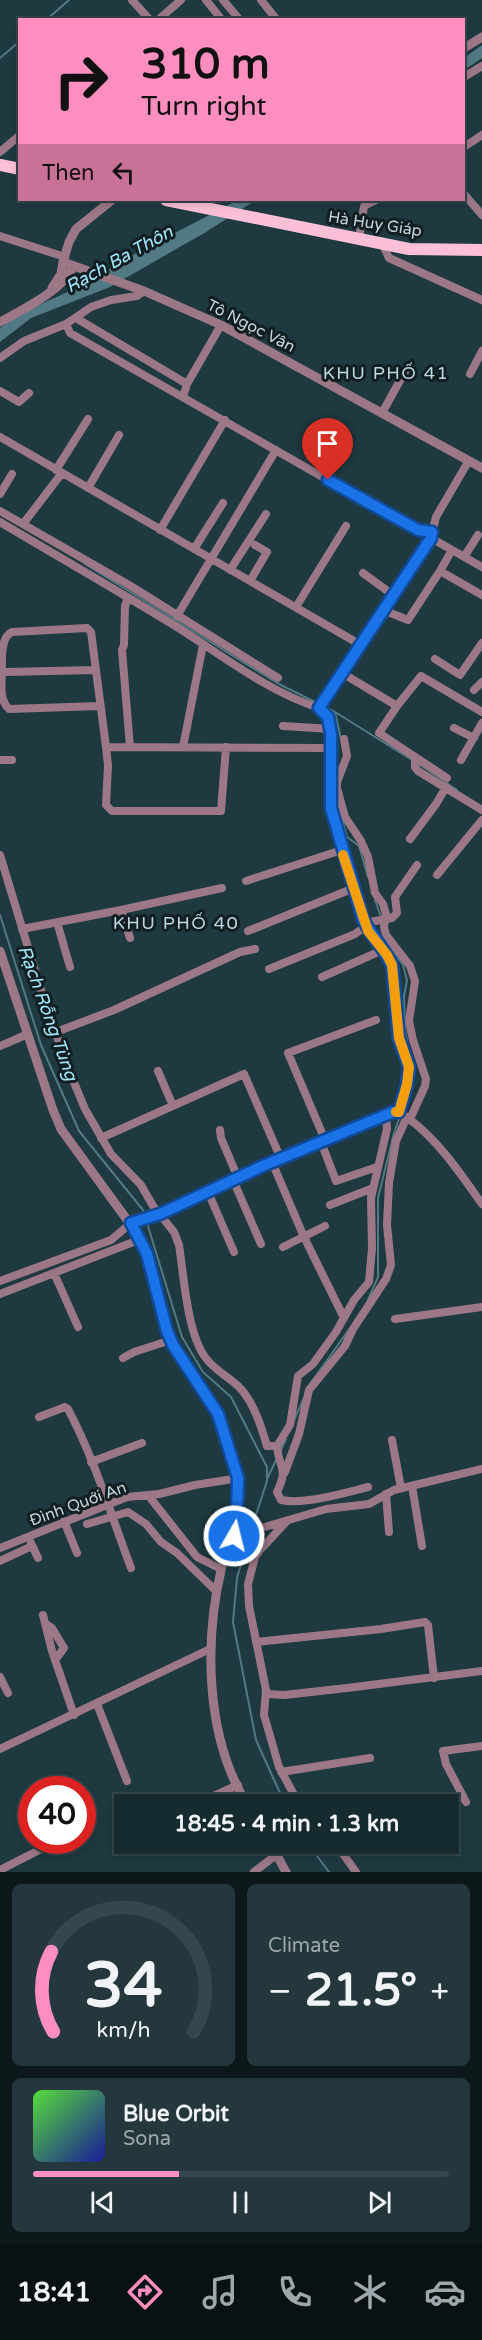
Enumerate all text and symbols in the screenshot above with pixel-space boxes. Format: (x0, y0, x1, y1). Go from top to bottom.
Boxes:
text: 310 m (141, 39, 270, 90)
icon: right (42, 42, 120, 120)
text: Turn right (141, 90, 267, 123)
icon: left (107, 156, 140, 189)
text: Then (42, 160, 95, 186)
street label: Hà Huy Giáp (327, 207, 423, 241)
water label: Rạch Ba Thôn (62, 220, 177, 298)
street label: Tô Ngọc Vân (203, 295, 299, 357)
district label: KHU PHỐ 41 (323, 362, 449, 384)
pin (302, 418, 353, 480)
icon: arrive (311, 427, 344, 460)
district label: KHU PHỐ 40 (113, 912, 239, 934)
water label: Rạch Rỗng Tùng (13, 942, 83, 1085)
street label: Đình Quới An (27, 1477, 129, 1531)
position arrow (202, 1504, 266, 1568)
speed limit sign: 40 (18, 1776, 96, 1854)
text: 18:45 · 4 min · 1.3 km (174, 1811, 399, 1837)
text: Climate (268, 1934, 340, 1958)
text: 34 (84, 1949, 163, 2024)
text: 21.5° (305, 1964, 417, 2018)
text: − (268, 1972, 292, 2011)
text: + (430, 1972, 449, 2011)
text: km/h (97, 2017, 150, 2043)
text: Blue Orbit (123, 2101, 229, 2127)
text: Sona (123, 2127, 171, 2151)
icon: previous (86, 2186, 119, 2219)
icon: pause (224, 2186, 257, 2219)
icon: next (363, 2186, 396, 2219)
icon: directions (124, 2271, 166, 2313)
icon: music (199, 2271, 241, 2313)
icon: phone (274, 2271, 316, 2313)
icon: climate (349, 2271, 391, 2313)
icon: car (424, 2271, 466, 2313)
text: 18:41 (16, 2276, 91, 2309)

